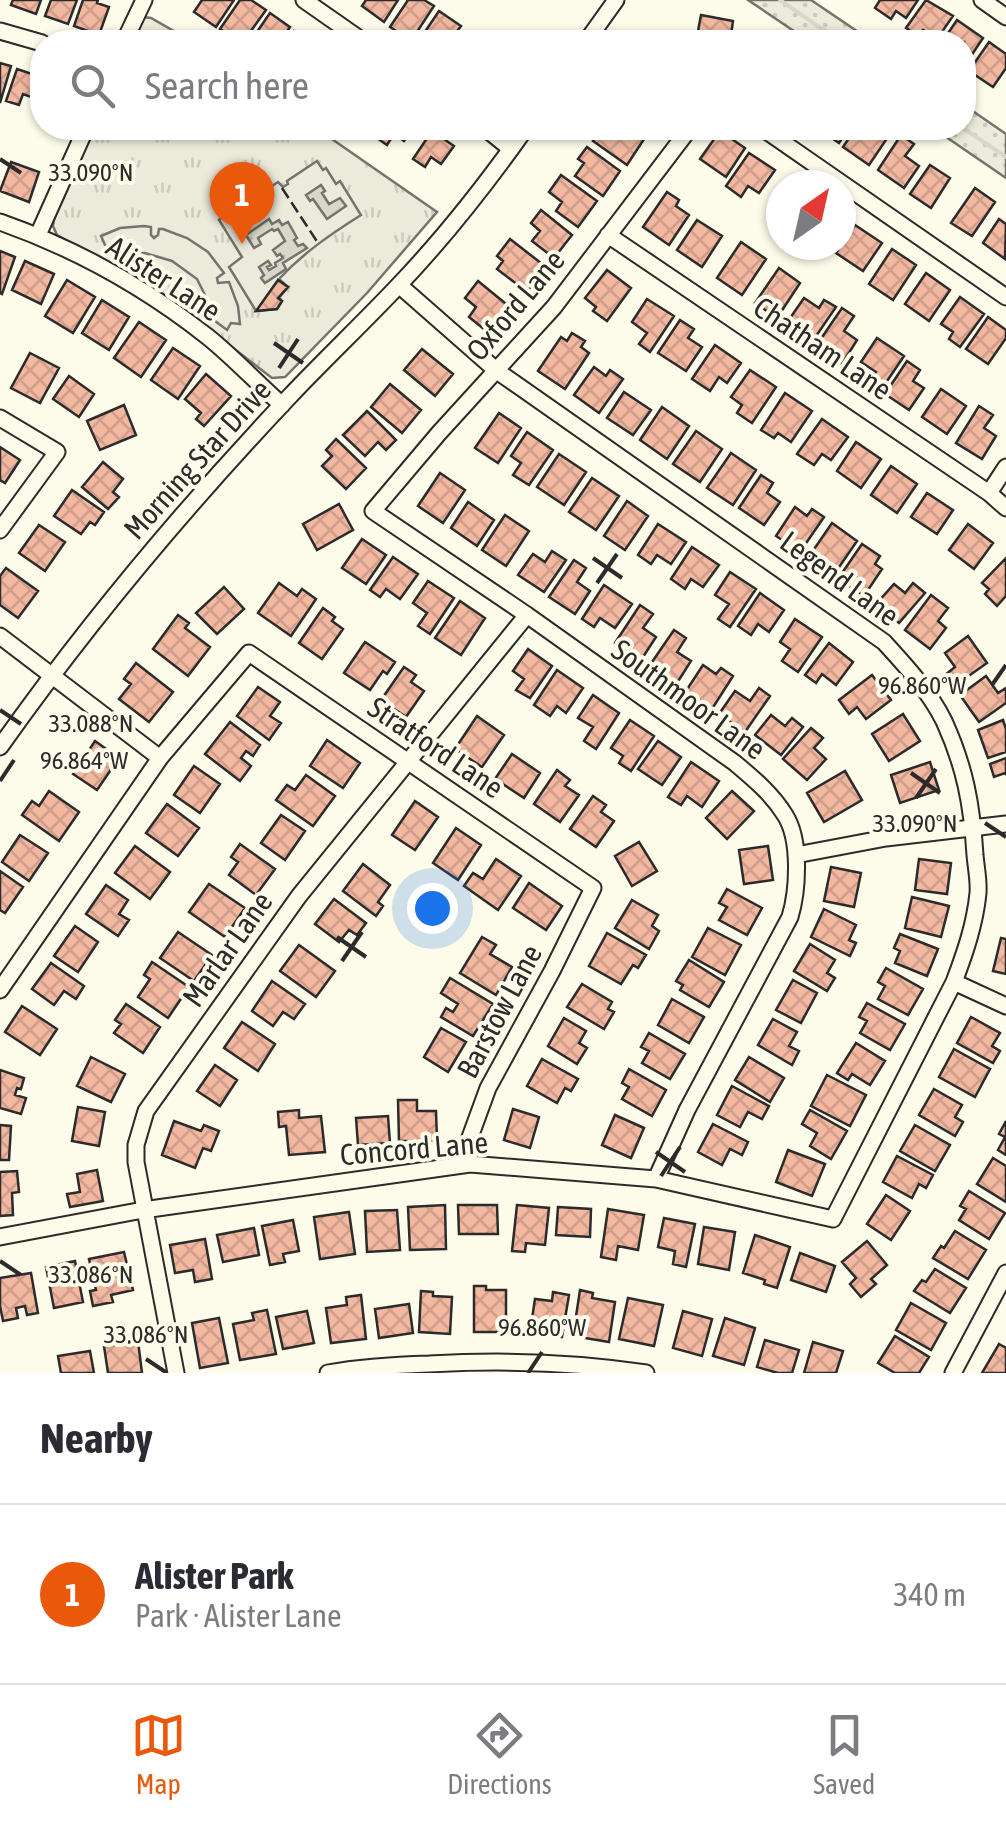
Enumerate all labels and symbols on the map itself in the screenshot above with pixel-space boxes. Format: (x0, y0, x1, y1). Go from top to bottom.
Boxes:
text: 33.090°N (49, 158, 133, 186)
pin: 1 (210, 162, 274, 244)
north arrow (766, 170, 856, 260)
street label: Alister Lane (101, 229, 227, 327)
street label: Oxford Lane (459, 243, 571, 367)
street label: Chatham Lane (748, 290, 898, 406)
street label: Morning Star Drive (117, 372, 277, 546)
street label: Legend Lane (774, 524, 906, 632)
street label: Southmoor Lane (606, 632, 772, 766)
text: 96.860°W (878, 671, 967, 699)
street label: Stratford Lane (362, 689, 510, 805)
text: 33.088°N (49, 709, 133, 737)
text: 96.864°W (40, 746, 129, 774)
text: 33.090°N (873, 809, 957, 837)
your location (407, 883, 458, 934)
street label: Marlar Lane (175, 885, 279, 1013)
street label: Barstow Lane (450, 939, 548, 1083)
street label: Concord Lane (339, 1125, 489, 1171)
text: 33.086°N (49, 1260, 133, 1288)
text: 96.860°W (498, 1313, 587, 1341)
text: 33.086°N (104, 1320, 188, 1348)

